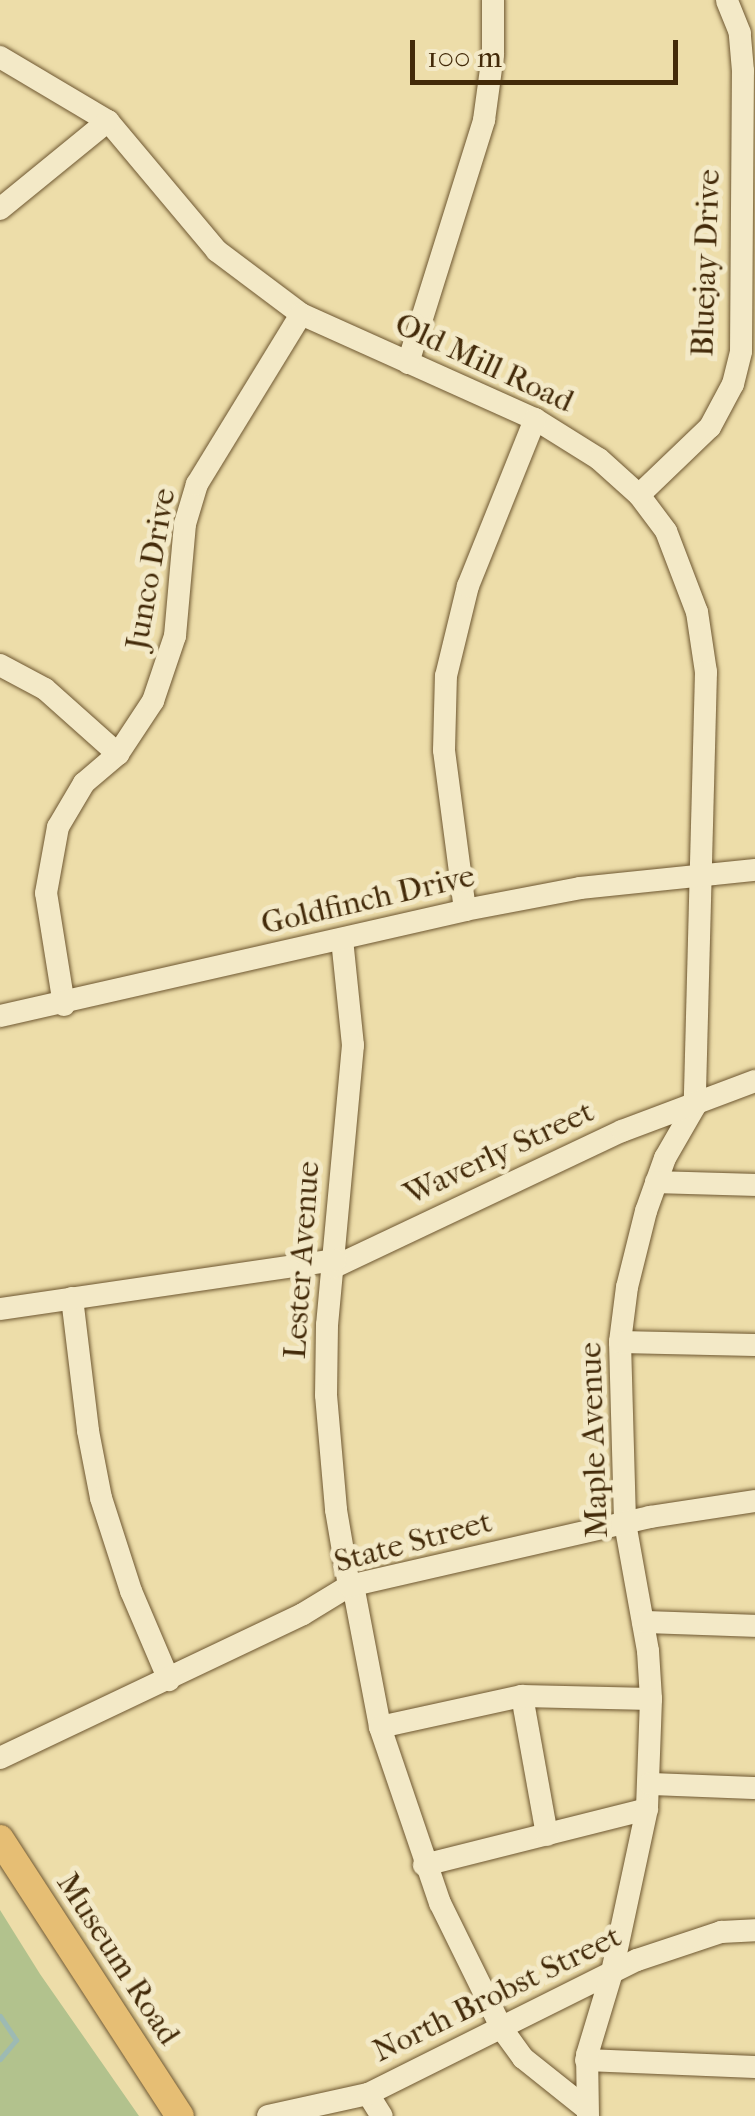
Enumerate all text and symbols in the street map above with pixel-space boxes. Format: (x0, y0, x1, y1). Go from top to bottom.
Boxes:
scale bar (415, 20, 682, 82)
text: 100 m (427, 40, 502, 75)
street label: Bluejay Drive (684, 168, 728, 358)
street label: Old Mill Road (389, 305, 579, 421)
street label: Junco Drive (118, 485, 184, 653)
street label: Goldfinch Drive (258, 857, 478, 943)
street label: Waverly Street (398, 1092, 600, 1214)
street label: Lester Avenue (276, 1160, 328, 1360)
street label: Maple Avenue (571, 1342, 617, 1538)
street label: State Street (330, 1503, 496, 1581)
street label: Museum Road (48, 1866, 188, 2052)
street label: North Brobst Street (367, 1917, 627, 2071)

